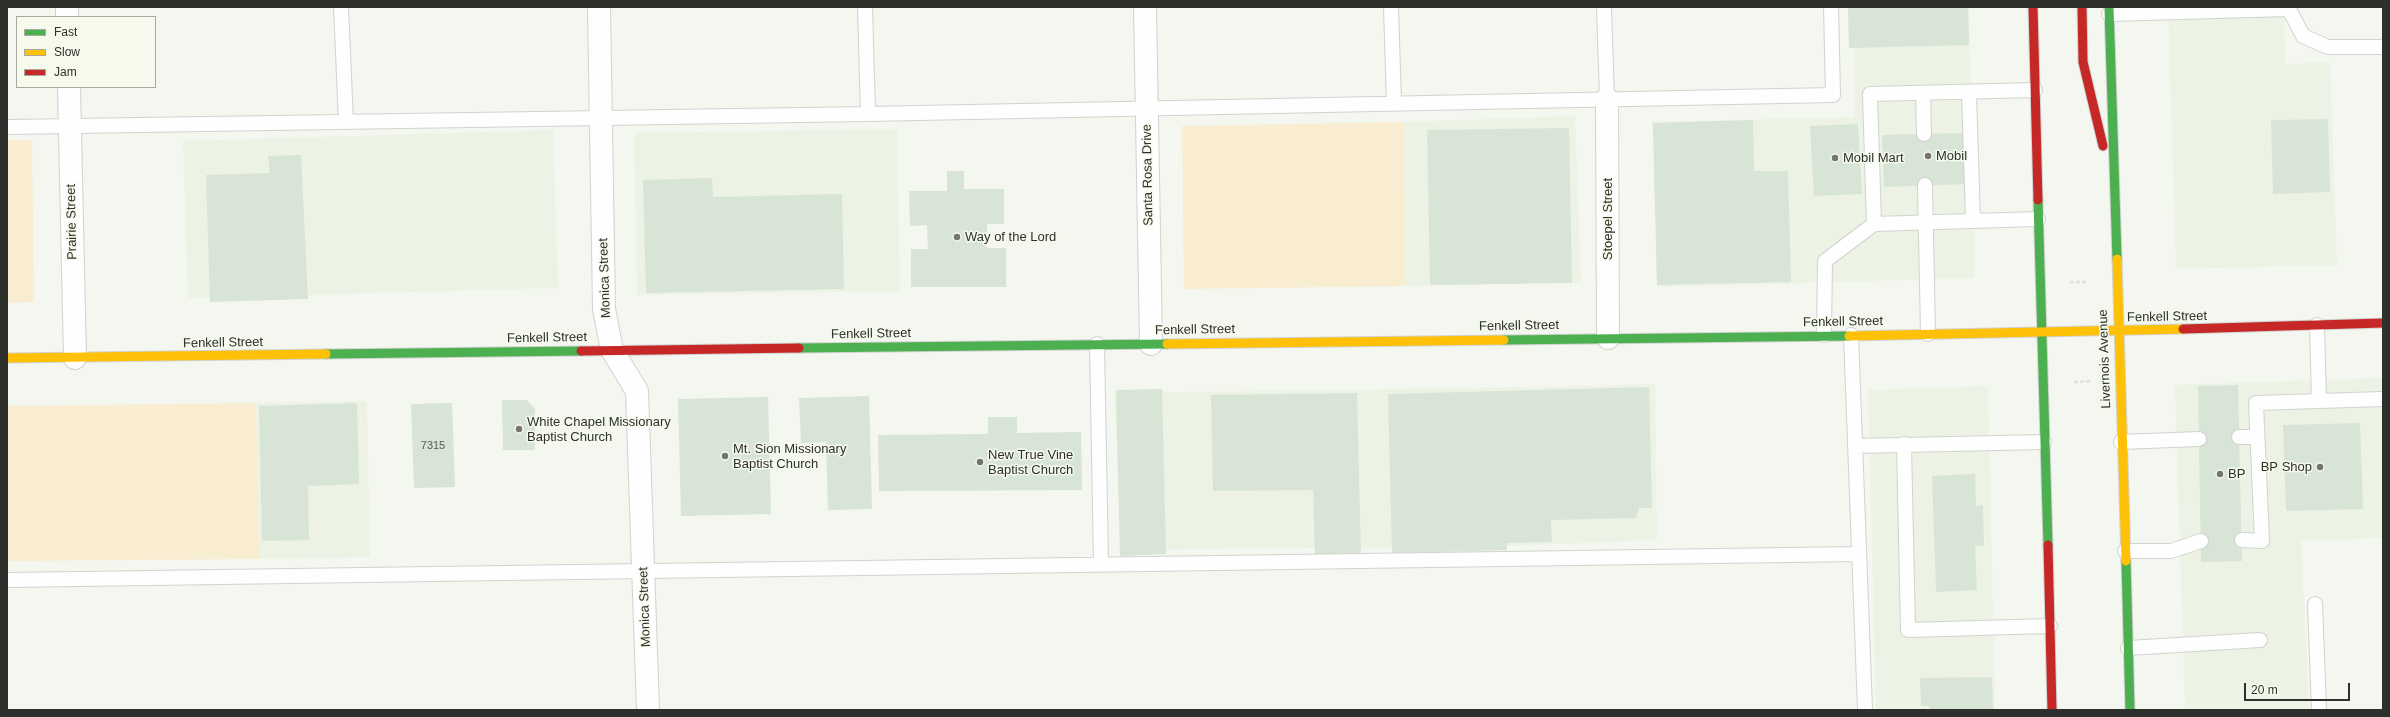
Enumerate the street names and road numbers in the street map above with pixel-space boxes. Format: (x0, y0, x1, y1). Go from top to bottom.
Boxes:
street label: Santa Rosa Drive (1139, 124, 1157, 226)
street label: Stoepel Street (1600, 178, 1616, 260)
street label: Prairie Street (64, 184, 80, 260)
street label: Monica Street (596, 238, 614, 318)
street label: Livernois Avenue (2095, 309, 2115, 409)
street label: Fenkell Street (2127, 309, 2207, 325)
street label: Fenkell Street (1803, 314, 1883, 330)
street label: Fenkell Street (1479, 318, 1559, 334)
street label: Fenkell Street (1155, 322, 1235, 338)
street label: Fenkell Street (831, 326, 911, 342)
street label: Fenkell Street (507, 330, 587, 346)
street label: Fenkell Street (183, 335, 263, 351)
street label: Monica Street (636, 567, 654, 647)

